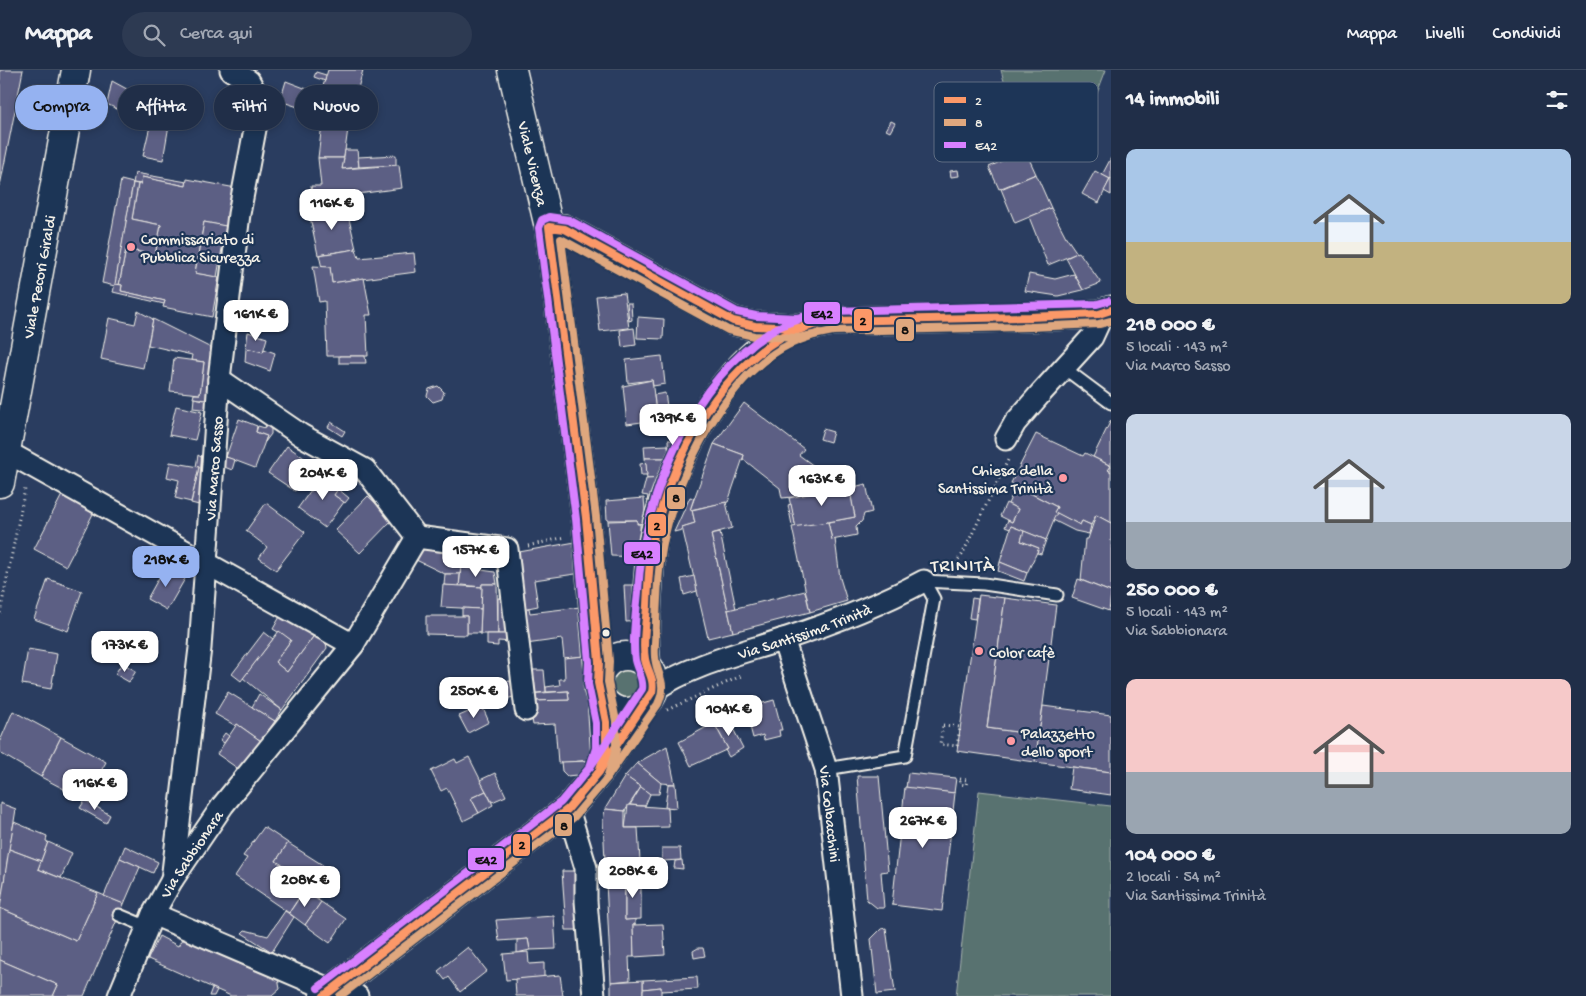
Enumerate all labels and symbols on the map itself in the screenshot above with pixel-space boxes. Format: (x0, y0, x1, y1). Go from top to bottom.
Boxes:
legend (934, 82, 1098, 162)
text: 2 (975, 94, 982, 111)
text: 8 (975, 116, 983, 133)
street label: Viale Vicenza (511, 119, 550, 210)
text: E42 (975, 139, 997, 156)
pin: 116K € (291, 189, 373, 231)
street label: Viale Pecori Giraldi (21, 214, 62, 341)
place label: Commissariato di Pubblica Sicurezza (140, 232, 261, 269)
marker: Commissariato di Pubblica Sicurezza (125, 241, 137, 253)
pin: 161K € (215, 300, 297, 342)
line badge: E42 (803, 301, 841, 325)
text: E42 (811, 307, 833, 324)
line badge: 2 (853, 308, 873, 332)
text: 2 (860, 314, 867, 331)
line badge: 8 (895, 318, 915, 342)
text: 8 (901, 323, 909, 340)
pin: 139K € (632, 404, 714, 446)
street label: Via Marco Sasso (203, 415, 229, 522)
pin: 204K € (282, 458, 364, 501)
place label: Chiesa della Santissima Trinità (938, 463, 1054, 500)
pin: 163K € (781, 464, 863, 507)
marker: Chiesa della Santissima Trinità (1057, 472, 1069, 484)
line badge: 8 (666, 486, 686, 510)
text: 8 (672, 491, 680, 508)
line badge: 2 (647, 513, 667, 537)
text: 2 (654, 519, 661, 536)
pin: 157K € (435, 536, 517, 578)
line badge: E42 (623, 541, 661, 565)
pin: 218K € (125, 546, 207, 588)
text: E42 (631, 547, 653, 564)
district label: TRINITÀ (930, 556, 996, 579)
street label: Via Santissima Trinità (735, 601, 876, 666)
unlabelled marker (601, 628, 611, 638)
pin: 173K € (84, 630, 166, 673)
marker: Color cafè (973, 645, 985, 657)
place label: Color cafè (989, 645, 1055, 664)
pin: 250K € (433, 676, 515, 719)
pin: 104K € (688, 694, 770, 737)
place label: Palazzetto dello sport (1020, 726, 1095, 763)
marker: Palazzetto dello sport (1005, 735, 1017, 747)
street label: Via Colbacchini (813, 764, 843, 863)
pin: 116K € (54, 768, 136, 811)
pin: 267K € (882, 806, 964, 849)
street label: Via Sabbionara (157, 807, 230, 903)
line badge: 8 (554, 813, 573, 837)
text: 8 (560, 819, 568, 836)
line badge: 2 (512, 833, 531, 857)
text: 2 (519, 838, 526, 855)
line badge: E42 (467, 847, 505, 871)
text: E42 (475, 853, 497, 870)
pin: 208K € (592, 856, 674, 899)
pin: 208K € (264, 866, 346, 908)

